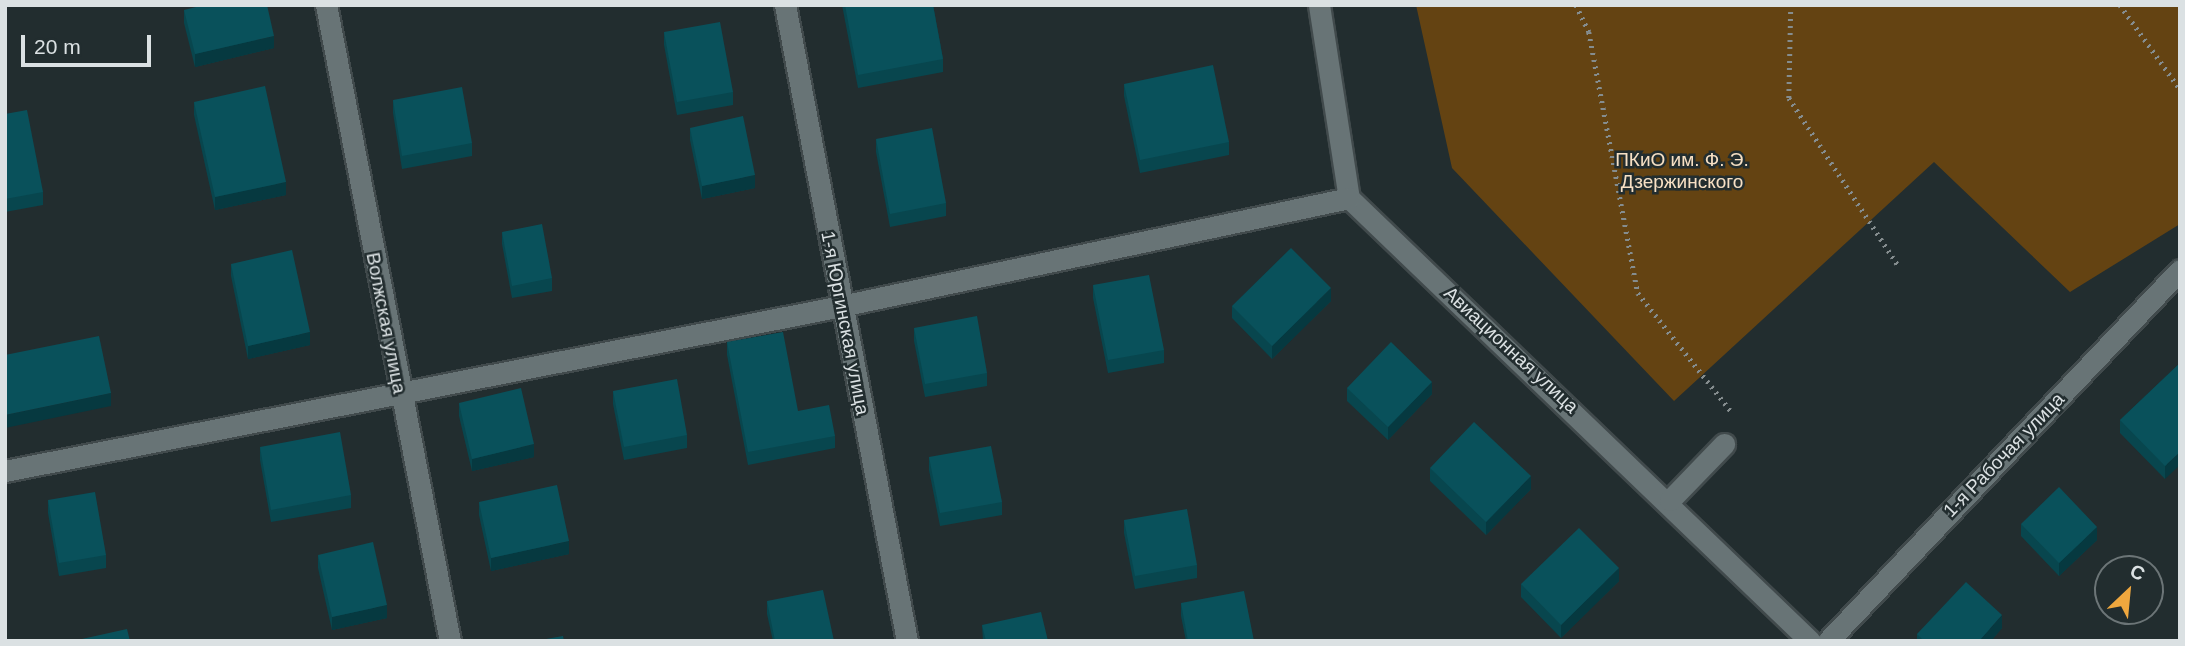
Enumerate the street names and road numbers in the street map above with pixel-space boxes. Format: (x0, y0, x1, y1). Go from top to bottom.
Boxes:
street label: 1-я Юргинская улица (816, 229, 874, 417)
street label: Волжская улица (361, 251, 411, 395)
street label: Авиационная улица (1439, 282, 1583, 418)
street label: 1-я Рабочая улица (1939, 388, 2069, 522)

